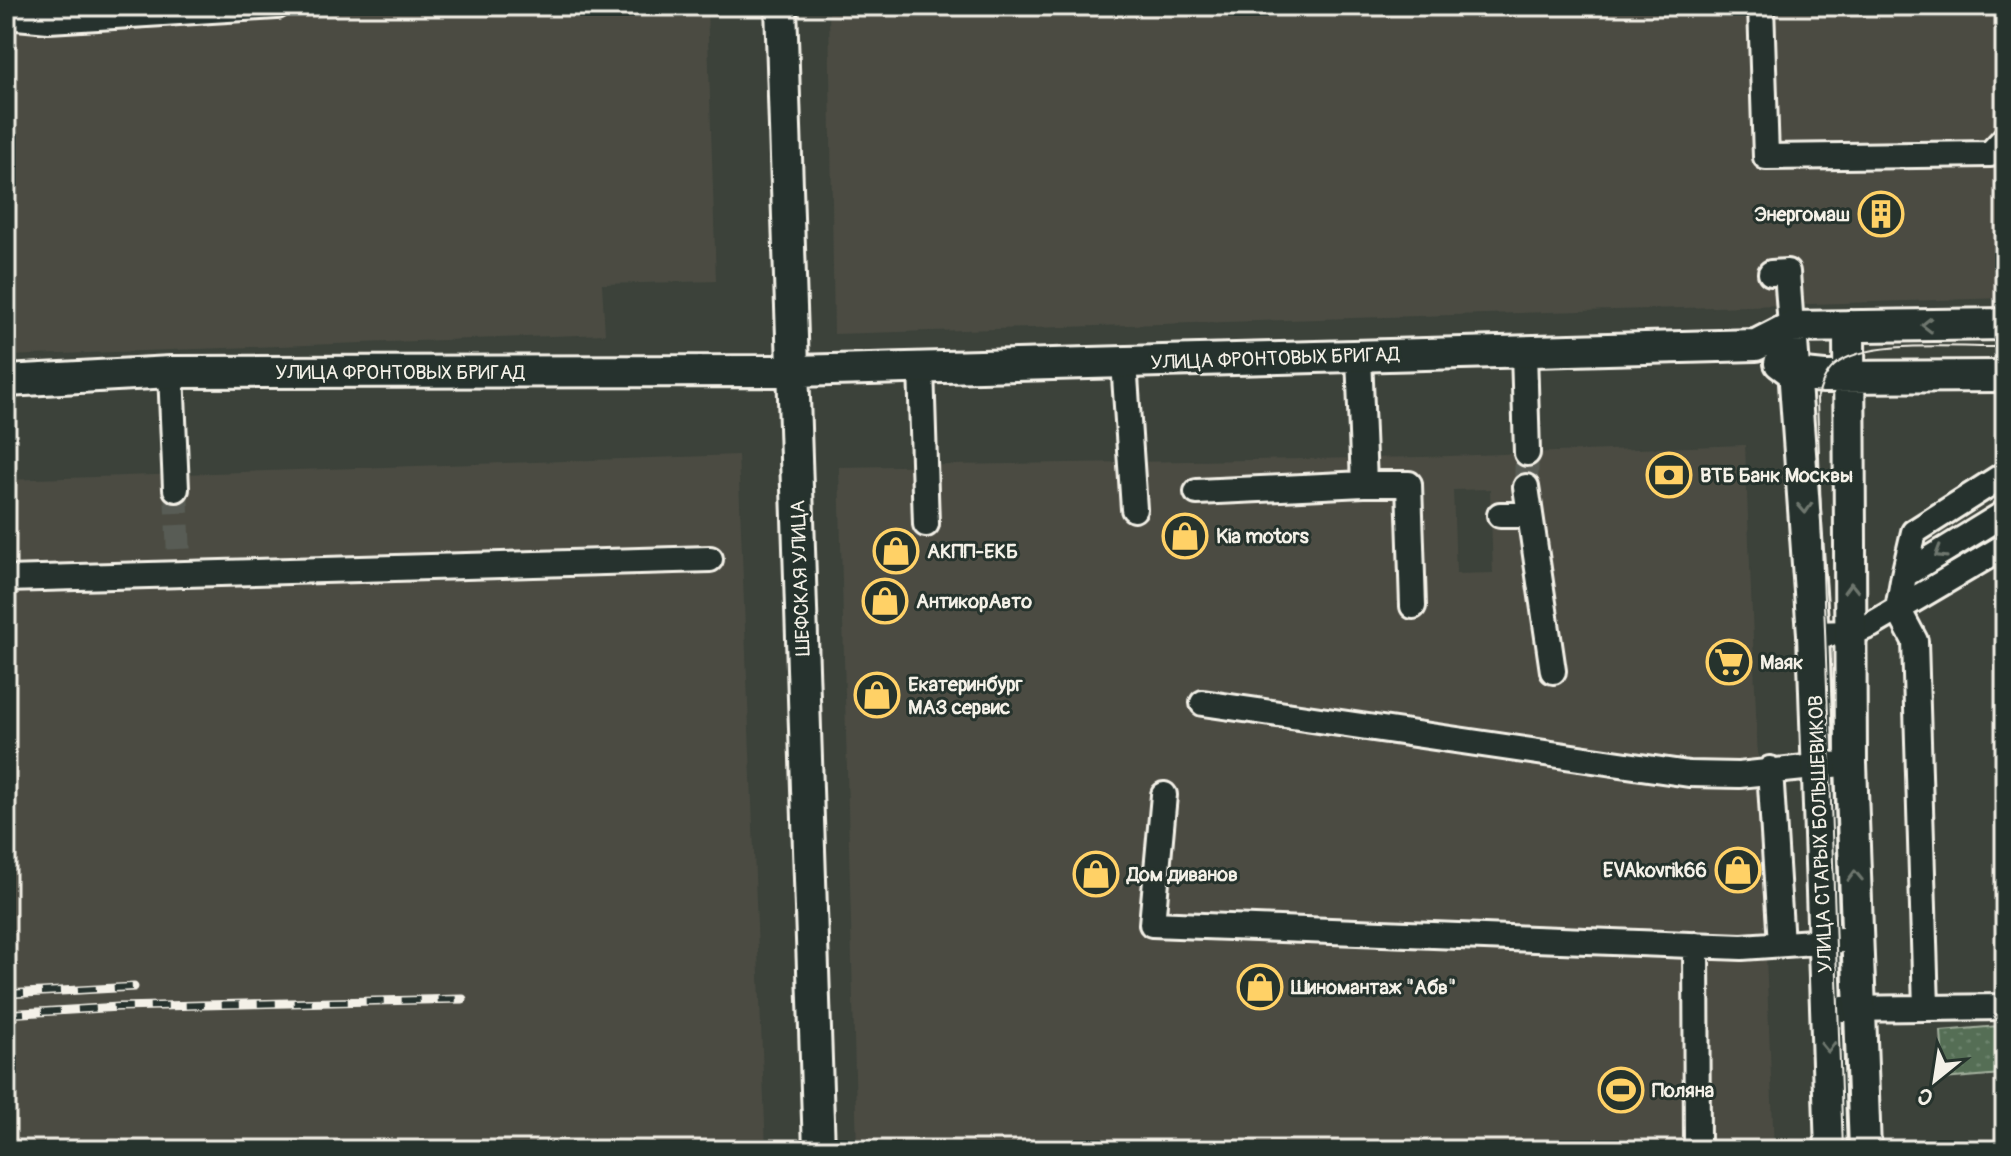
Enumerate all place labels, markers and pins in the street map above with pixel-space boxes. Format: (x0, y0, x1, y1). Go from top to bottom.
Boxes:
building icon: Энергомаш (1857, 190, 1905, 238)
place label: Энергомаш (1755, 202, 1850, 227)
bank icon: ВТБ Банк Москвы (1645, 451, 1693, 499)
place label: ВТБ Банк Москвы (1700, 463, 1853, 488)
shop icon: Kia motors (1161, 512, 1209, 560)
place label: Kia motors (1216, 524, 1309, 549)
shop icon: АКПП-ЕКБ (872, 527, 920, 575)
place label: АКПП-ЕКБ (927, 539, 1018, 564)
shop icon: АнтикорАвто (861, 577, 909, 625)
place label: АнтикорАвто (916, 589, 1032, 614)
supermarket icon: Маяк (1705, 638, 1753, 686)
place label: Маяк (1760, 650, 1803, 675)
shop icon: Екатеринбург МАЗ сервис (853, 671, 901, 719)
place label: Екатеринбург МАЗ сервис (908, 672, 1023, 720)
shop icon: EVAkovrik66 (1714, 846, 1762, 894)
shop icon: Дом диванов (1072, 850, 1120, 898)
place label: EVAkovrik66 (1603, 858, 1707, 883)
place label: Дом диванов (1126, 862, 1238, 887)
shop icon: Шиномантаж "Абв" (1236, 963, 1284, 1011)
place label: Шиномантаж "Абв" (1290, 975, 1456, 1000)
sports icon: Поляна (1597, 1066, 1645, 1114)
place label: Поляна (1652, 1078, 1714, 1103)

